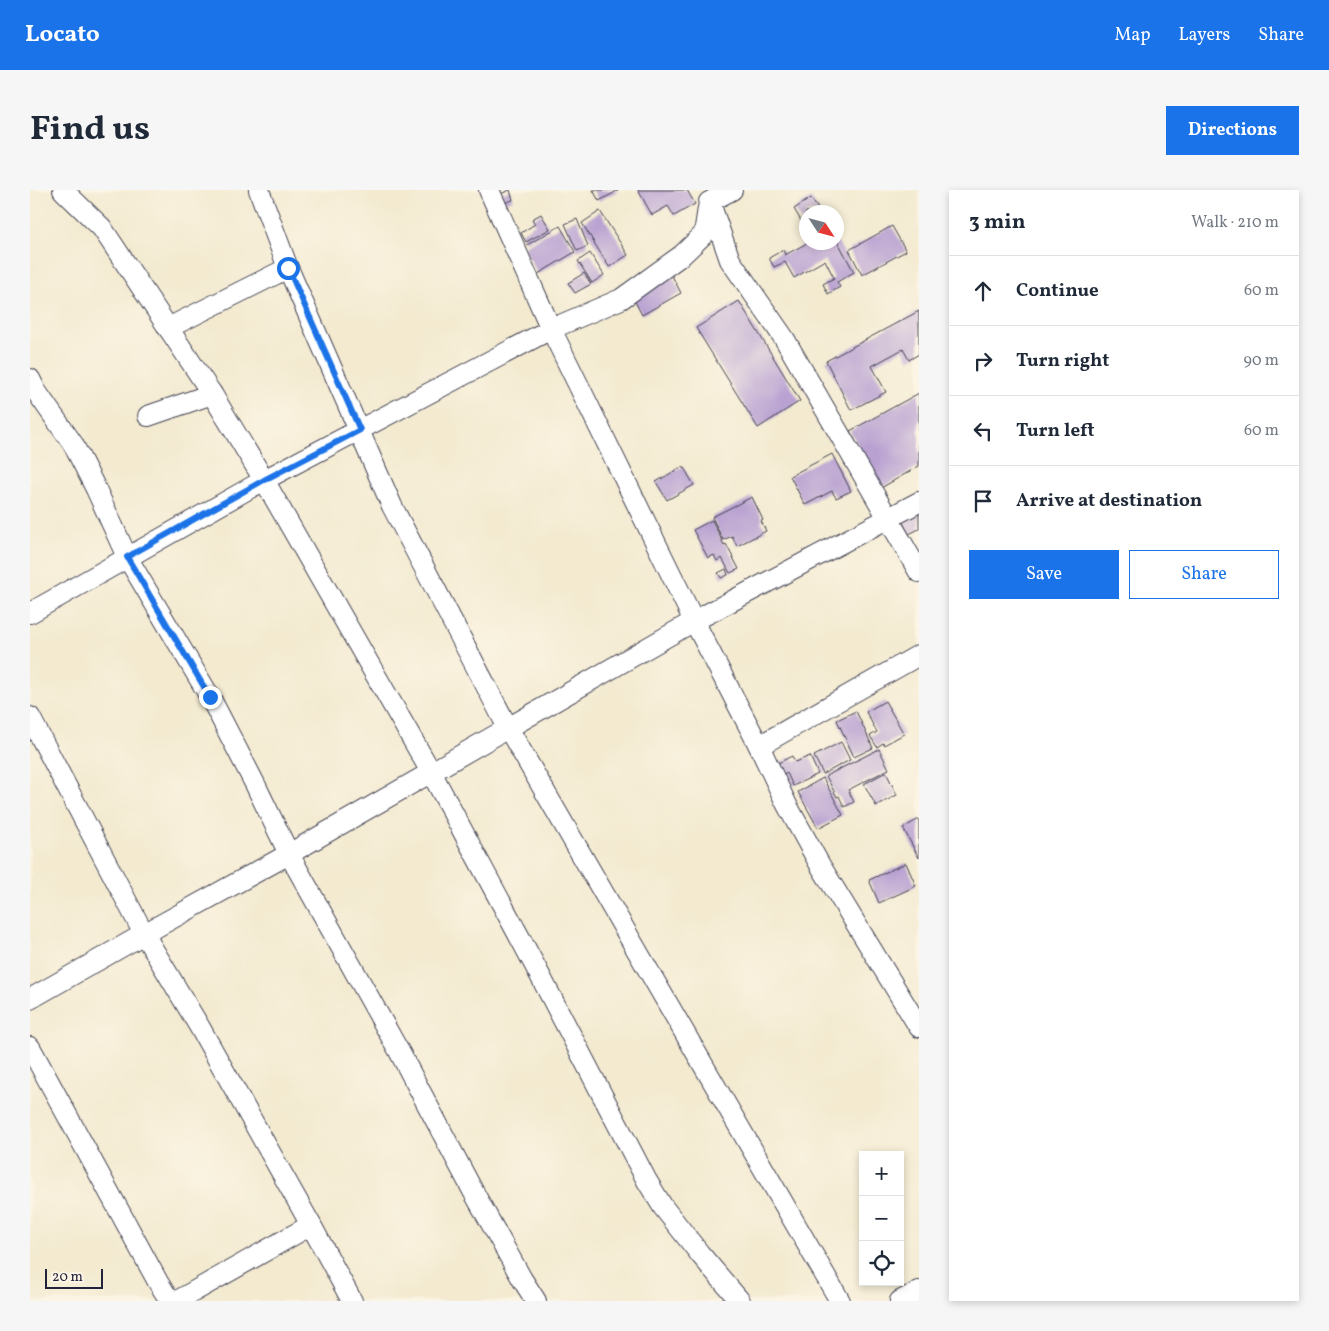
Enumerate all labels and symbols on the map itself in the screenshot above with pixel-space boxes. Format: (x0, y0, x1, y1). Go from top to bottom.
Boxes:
north arrow (799, 205, 844, 250)
route start (277, 257, 300, 280)
route end (199, 686, 222, 709)
scale bar (45, 1266, 102, 1289)

